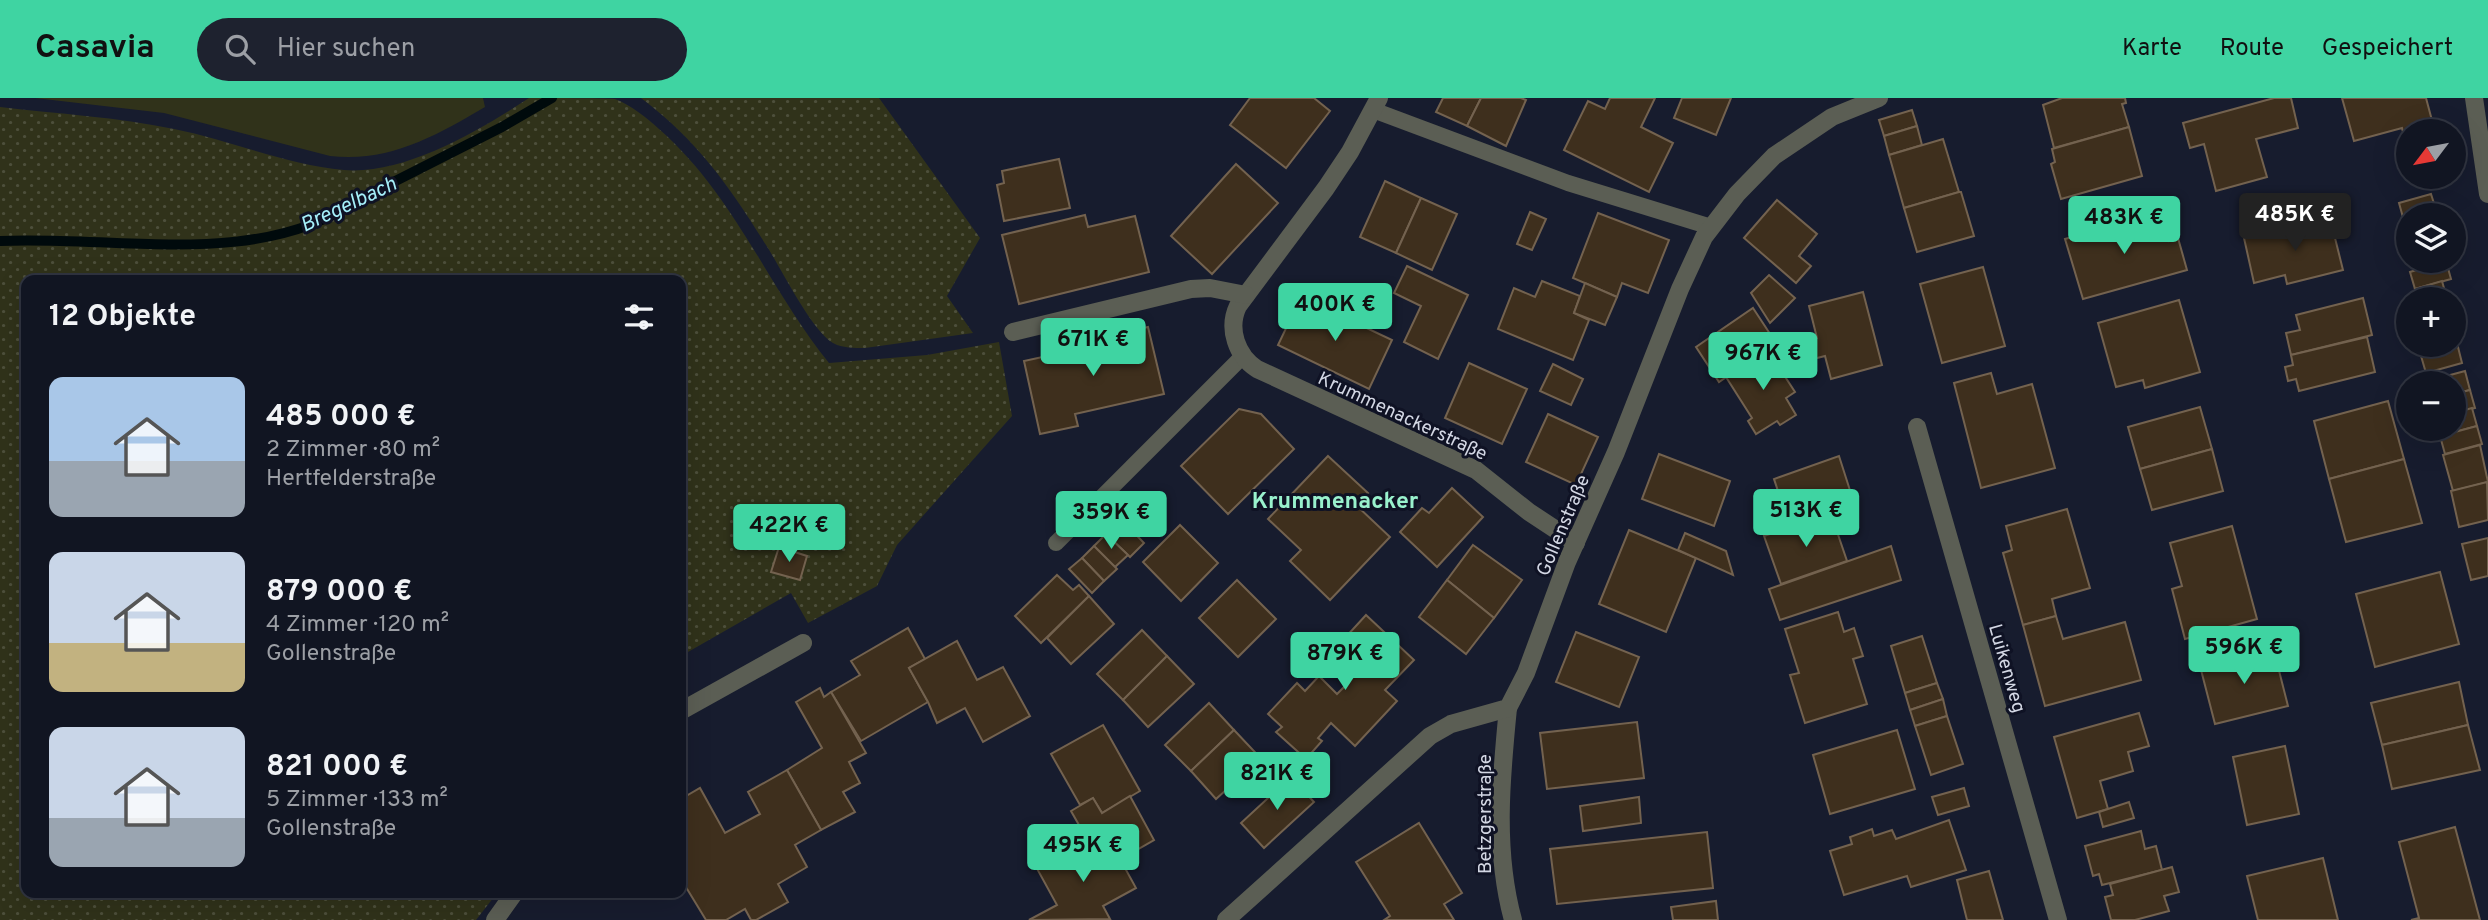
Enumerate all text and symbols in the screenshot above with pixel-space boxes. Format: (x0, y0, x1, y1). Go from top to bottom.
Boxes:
search box (197, 18, 687, 81)
text: Casavia (35, 28, 155, 70)
icon: search (221, 30, 259, 68)
text: Hier suchen (277, 33, 415, 66)
text: Karte (2122, 34, 2182, 64)
text: Route (2220, 34, 2284, 64)
text: Gespeichert (2322, 34, 2453, 64)
north arrow (2396, 119, 2466, 189)
map controls (2396, 119, 2466, 441)
water label: Bregelbach (296, 171, 402, 239)
pin: 485K € (2238, 194, 2352, 253)
pin: 483K € (2067, 197, 2181, 256)
text: 485K € (2255, 201, 2335, 230)
button: layers (2396, 203, 2466, 273)
text: 483K € (2084, 204, 2164, 233)
pin: 400K € (1278, 284, 1392, 343)
button: + (2396, 287, 2466, 357)
text: 400K € (1294, 291, 1376, 320)
icon: filters (620, 298, 658, 336)
text: 12 Objekte (49, 299, 196, 336)
pin: 671K € (1036, 318, 1150, 378)
text: 671K € (1057, 326, 1129, 355)
pin: 967K € (1706, 332, 1820, 392)
text: 967K € (1724, 340, 1802, 369)
street label: Krummenackerstraße (1314, 367, 1491, 467)
button: − (2396, 371, 2466, 441)
text: 485 000 € (266, 399, 416, 436)
icon: home (105, 405, 189, 489)
text: 2 Zimmer · 80 m² (266, 436, 440, 465)
text: Hertfelderstraße (266, 465, 436, 494)
street label: Gollenstraße (1532, 472, 1596, 580)
district label: Krummenacker (1252, 488, 1419, 517)
pin: 513K € (1749, 490, 1863, 549)
pin: 359K € (1054, 491, 1168, 551)
text: 513K € (1769, 497, 1843, 526)
text: 359K € (1072, 499, 1150, 528)
pin: 422K € (732, 504, 846, 564)
text: 422K € (749, 512, 829, 541)
text: 879 000 € (266, 574, 412, 611)
icon: home (105, 580, 189, 664)
text: 4 Zimmer · 120 m² (266, 611, 449, 640)
street label: Luikenweg (1982, 621, 2030, 716)
pin: 596K € (2187, 626, 2301, 686)
pin: 879K € (1288, 632, 1402, 692)
text: 596K € (2205, 634, 2283, 663)
text: Gollenstraße (266, 640, 396, 669)
text: 879K € (1306, 640, 1384, 669)
text: 821 000 € (266, 749, 408, 786)
pin: 821K € (1220, 752, 1334, 812)
street label: Betzgerstraße (1474, 754, 1498, 874)
icon: home (105, 755, 189, 839)
text: 821K € (1240, 760, 1314, 789)
text: 5 Zimmer · 133 m² (266, 786, 448, 815)
text: Gollenstraße (266, 815, 396, 844)
pin: 495K € (1026, 824, 1140, 884)
text: 495K € (1043, 832, 1123, 861)

